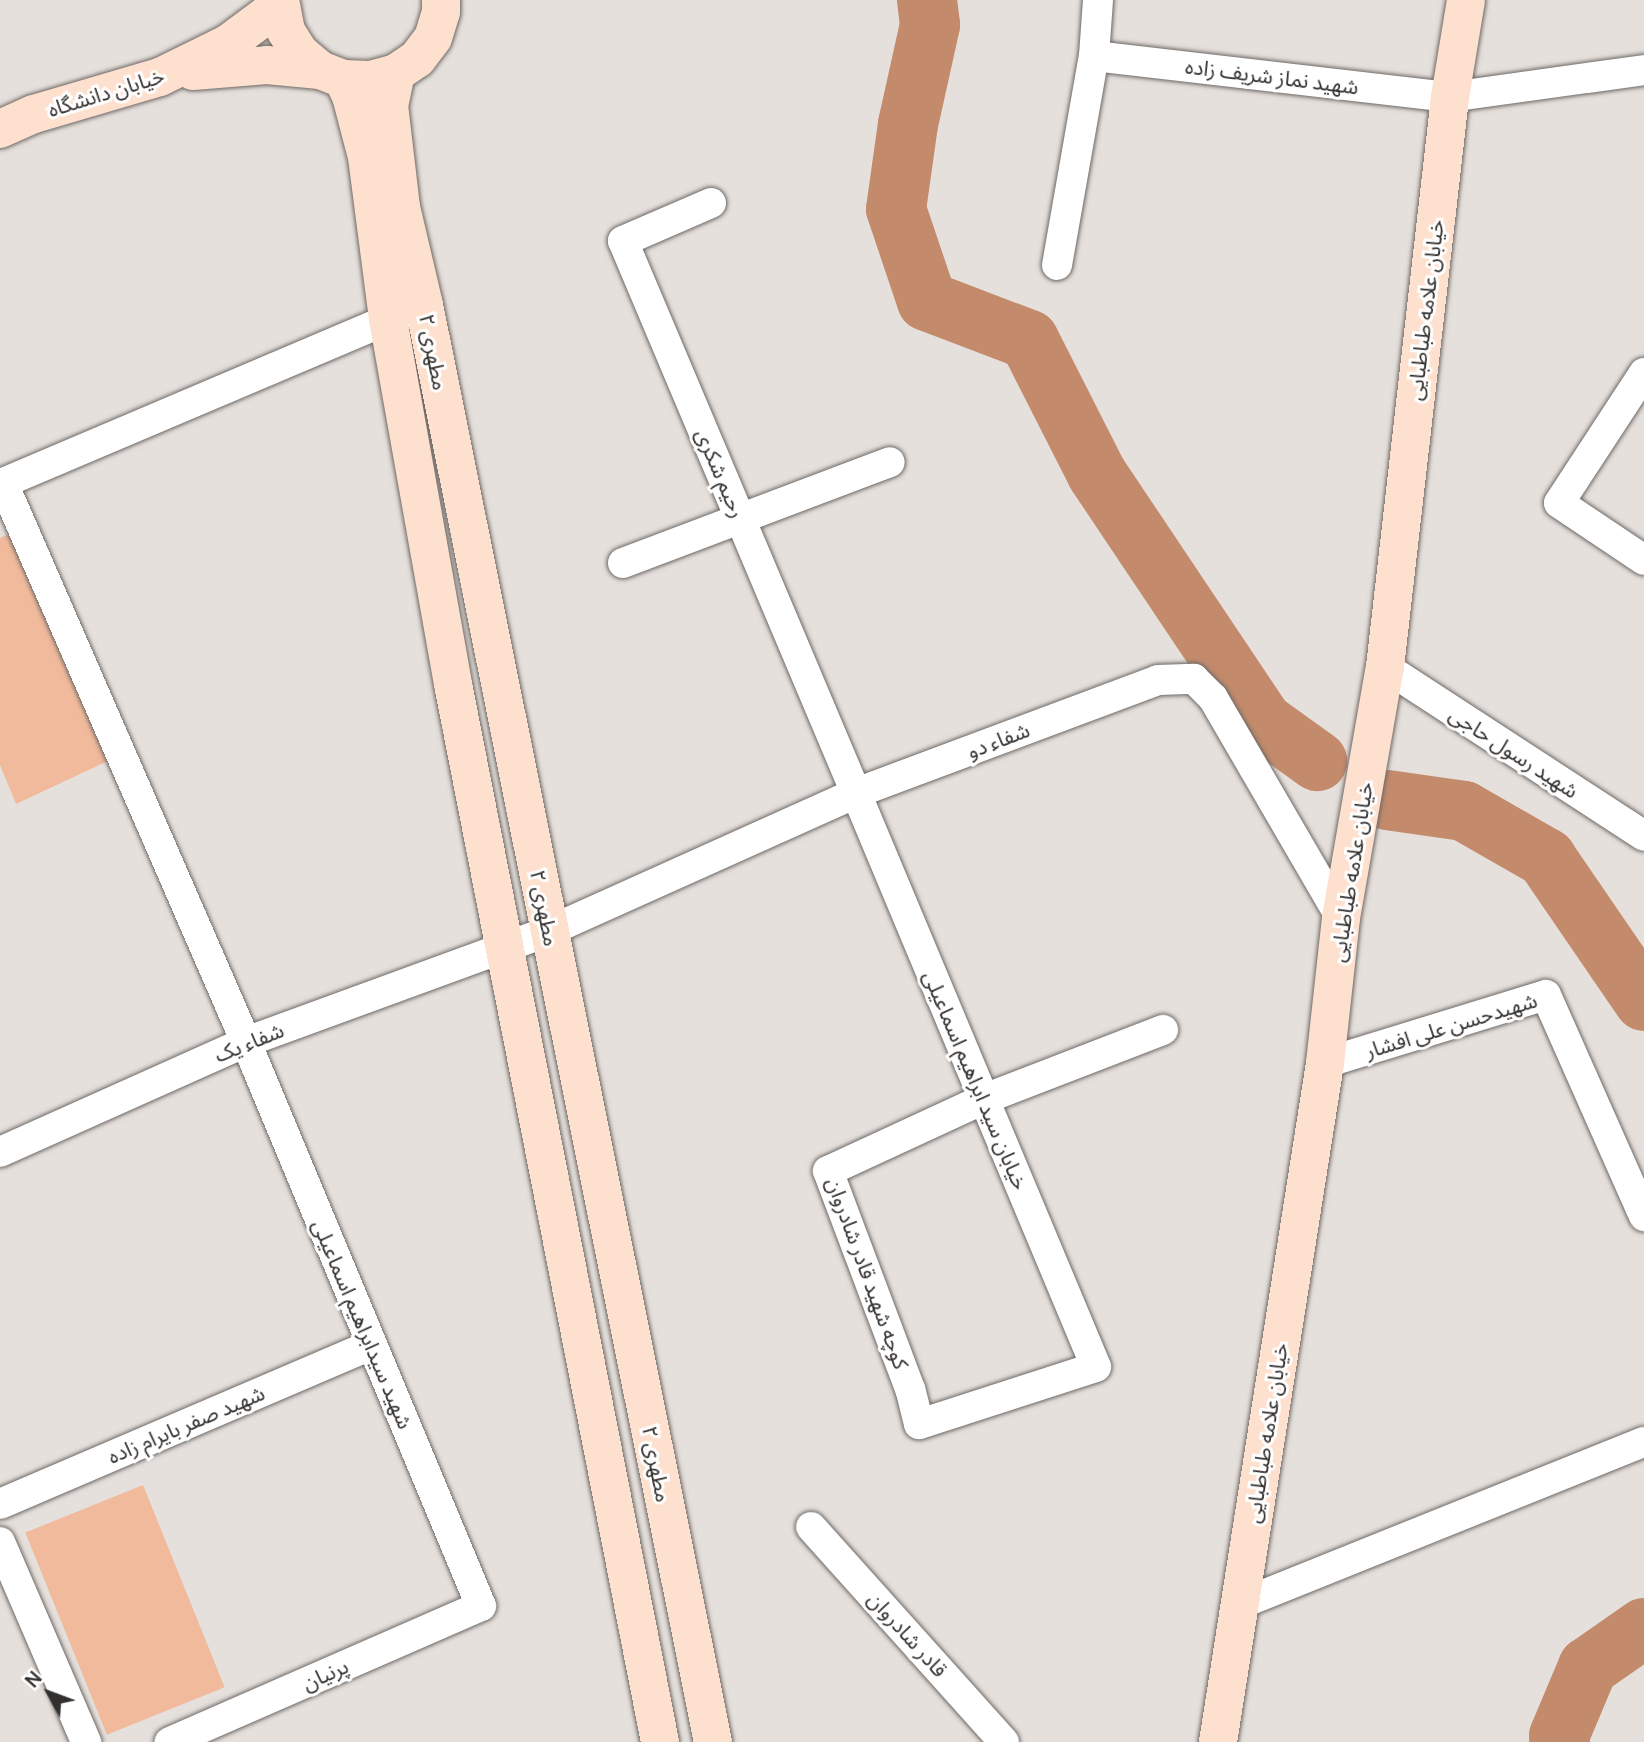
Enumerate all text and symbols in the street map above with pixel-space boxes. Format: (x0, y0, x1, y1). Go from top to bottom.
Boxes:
street label: شهید نماز شریف زاده (1184, 53, 1360, 99)
street label: خیابان دانشگاه (45, 62, 167, 122)
street label: خیابان علامه طباطبایی (1401, 218, 1449, 402)
street label: مطهری ۲ (414, 312, 454, 392)
street label: رحیم شکری (691, 425, 751, 521)
street label: شهید رسول حاجی (1445, 701, 1583, 803)
street label: شفاء دو (963, 717, 1033, 763)
street label: خیابان علامه طباطبایی (1324, 780, 1378, 964)
street label: مطهری ۲ (525, 868, 565, 948)
street label: خیابان سید ابراهیم اسماعیلی (918, 967, 1034, 1193)
street label: شهیدحسن علی افشار (1362, 987, 1540, 1063)
street label: شفاء یک (211, 1017, 287, 1067)
street label: کوچه شهید قادر شادروان (822, 1174, 914, 1372)
street label: شهید سیدابراهیم اسماعیلی (307, 1216, 419, 1432)
street label: خیابان علامه طباطبایی (1239, 1341, 1293, 1525)
street label: شهید صفر بایرام زاده (104, 1380, 268, 1468)
street label: مطهری ۲ (637, 1424, 677, 1504)
street label: قادر شادروان (863, 1586, 953, 1682)
street label: پرنیان (298, 1653, 352, 1695)
north arrow (14, 1658, 84, 1728)
text: N (19, 1666, 47, 1693)

